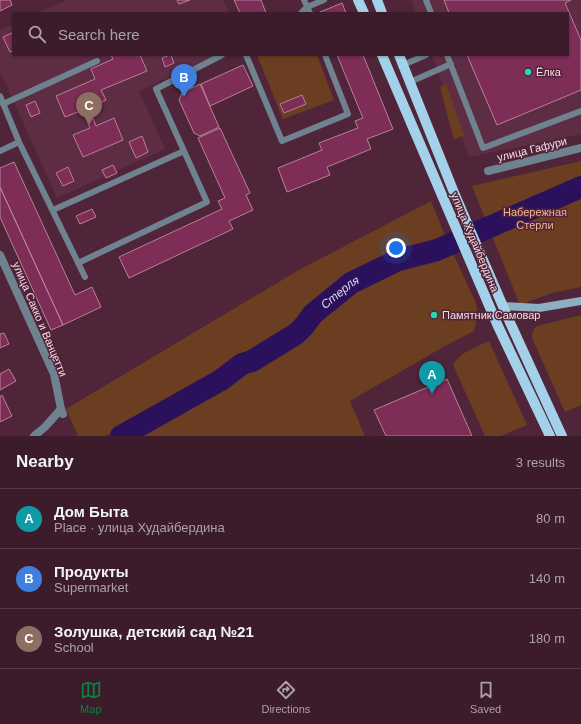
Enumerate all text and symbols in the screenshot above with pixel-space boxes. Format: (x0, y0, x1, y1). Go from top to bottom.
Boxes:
search box (12, 12, 569, 56)
icon: search (26, 23, 48, 45)
text: Search here (58, 26, 140, 43)
pin: B (171, 64, 197, 97)
place label: Ёлка (536, 66, 562, 78)
marker: Ёлка (523, 67, 533, 77)
pin: C (76, 92, 102, 125)
street label: улица Гафури (496, 135, 568, 163)
street label: улица Худайбердина (449, 190, 502, 294)
park label: Набережная Стерли (503, 206, 567, 231)
your location (386, 238, 406, 258)
street label: улица Сакко и Ванцетти (10, 260, 70, 378)
water label: Стерля (318, 273, 362, 312)
place label: Памятник Самовар (442, 309, 541, 321)
marker: Памятник Самовар (429, 310, 439, 320)
pin: A (419, 361, 445, 394)
text: Nearby (16, 452, 74, 471)
text: 3 results (516, 455, 565, 470)
text: Дом Быта (54, 503, 128, 520)
text: A (24, 511, 34, 526)
text: 80 m (536, 511, 565, 526)
text: Place · улица Худайбердина (54, 520, 225, 535)
text: Продукты (54, 563, 129, 580)
text: B (24, 571, 34, 586)
text: 140 m (529, 571, 565, 586)
text: Supermarket (54, 580, 128, 595)
text: Золушка, детский сад №21 (54, 623, 254, 640)
text: C (24, 631, 34, 646)
text: 180 m (529, 631, 565, 646)
text: School (54, 640, 94, 655)
tab: Map (80, 679, 102, 715)
tab: Directions (261, 679, 310, 715)
tab: Saved (470, 679, 501, 715)

